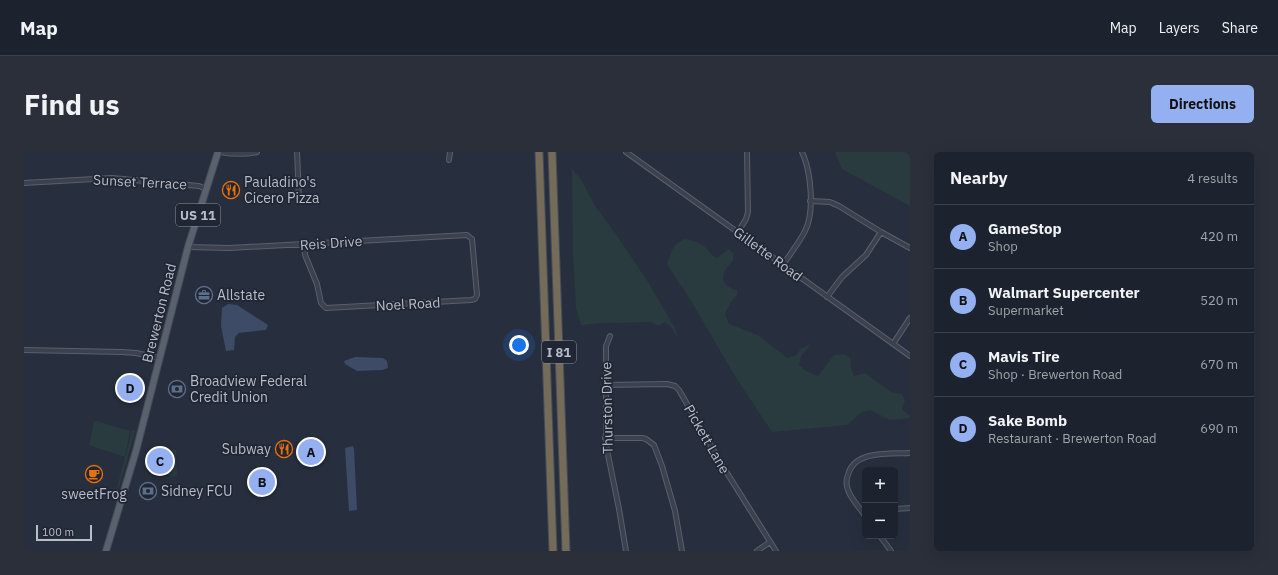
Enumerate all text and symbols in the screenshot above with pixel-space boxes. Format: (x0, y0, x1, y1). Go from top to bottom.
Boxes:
text: Map (20, 16, 58, 40)
text: Map (1110, 19, 1137, 37)
text: Layers (1159, 19, 1200, 37)
text: Share (1222, 19, 1258, 37)
button: Directions (1151, 85, 1254, 123)
text: Find us (24, 86, 120, 123)
text: Nearby (950, 167, 1008, 189)
text: 4 results (1187, 170, 1238, 187)
street label: Sunset Terrace (93, 171, 188, 193)
place label: Pauladino's Cicero Pizza (244, 173, 320, 207)
restaurant icon: Pauladino's Cicero Pizza (221, 180, 241, 200)
road number: US 11 (176, 204, 220, 226)
text: GameStop (988, 219, 1062, 238)
street label: Gillette Road (730, 223, 806, 285)
text: A (959, 228, 967, 245)
text: 420 m (1200, 228, 1238, 245)
street label: Reis Drive (299, 232, 363, 254)
text: Shop (988, 238, 1018, 255)
street label: Brewerton Road (138, 262, 180, 364)
text: Walmart Supercenter (988, 283, 1140, 302)
office icon: Allstate (194, 285, 214, 305)
place label: Allstate (217, 286, 265, 304)
text: B (959, 292, 967, 309)
text: 520 m (1200, 292, 1238, 309)
street label: Noel Road (375, 293, 441, 315)
text: Supermarket (988, 302, 1064, 319)
your location (509, 335, 529, 355)
road number: I 81 (542, 341, 576, 363)
text: Mavis Tire (988, 347, 1060, 366)
text: C (959, 356, 967, 373)
text: 670 m (1200, 356, 1238, 373)
street label: Thurston Drive (597, 361, 617, 454)
text: Shop · Brewerton Road (988, 366, 1122, 383)
place label: Broadview Federal Credit Union (190, 372, 307, 406)
pin: D (117, 373, 143, 403)
bank icon: Broadview Federal Credit Union (167, 379, 187, 399)
street label: Pickett Lane (680, 401, 734, 477)
text: Sake Bomb (988, 411, 1067, 430)
text: D (958, 420, 968, 437)
text: 690 m (1200, 420, 1238, 437)
text: Restaurant · Brewerton Road (988, 430, 1157, 447)
pin: A (298, 437, 324, 467)
restaurant icon: Subway (274, 439, 294, 459)
place label: Subway (222, 440, 271, 458)
pin: C (147, 446, 173, 476)
cafe icon: sweetFrog (84, 464, 104, 484)
pin: B (249, 467, 275, 497)
map controls (862, 467, 898, 539)
button: + (862, 467, 898, 503)
bank icon: Sidney FCU (138, 481, 158, 501)
place label: Sidney FCU (161, 482, 232, 500)
place label: sweetFrog (61, 485, 127, 503)
button: − (862, 503, 898, 539)
scale bar (36, 523, 92, 542)
text: 100 m (42, 525, 74, 539)

